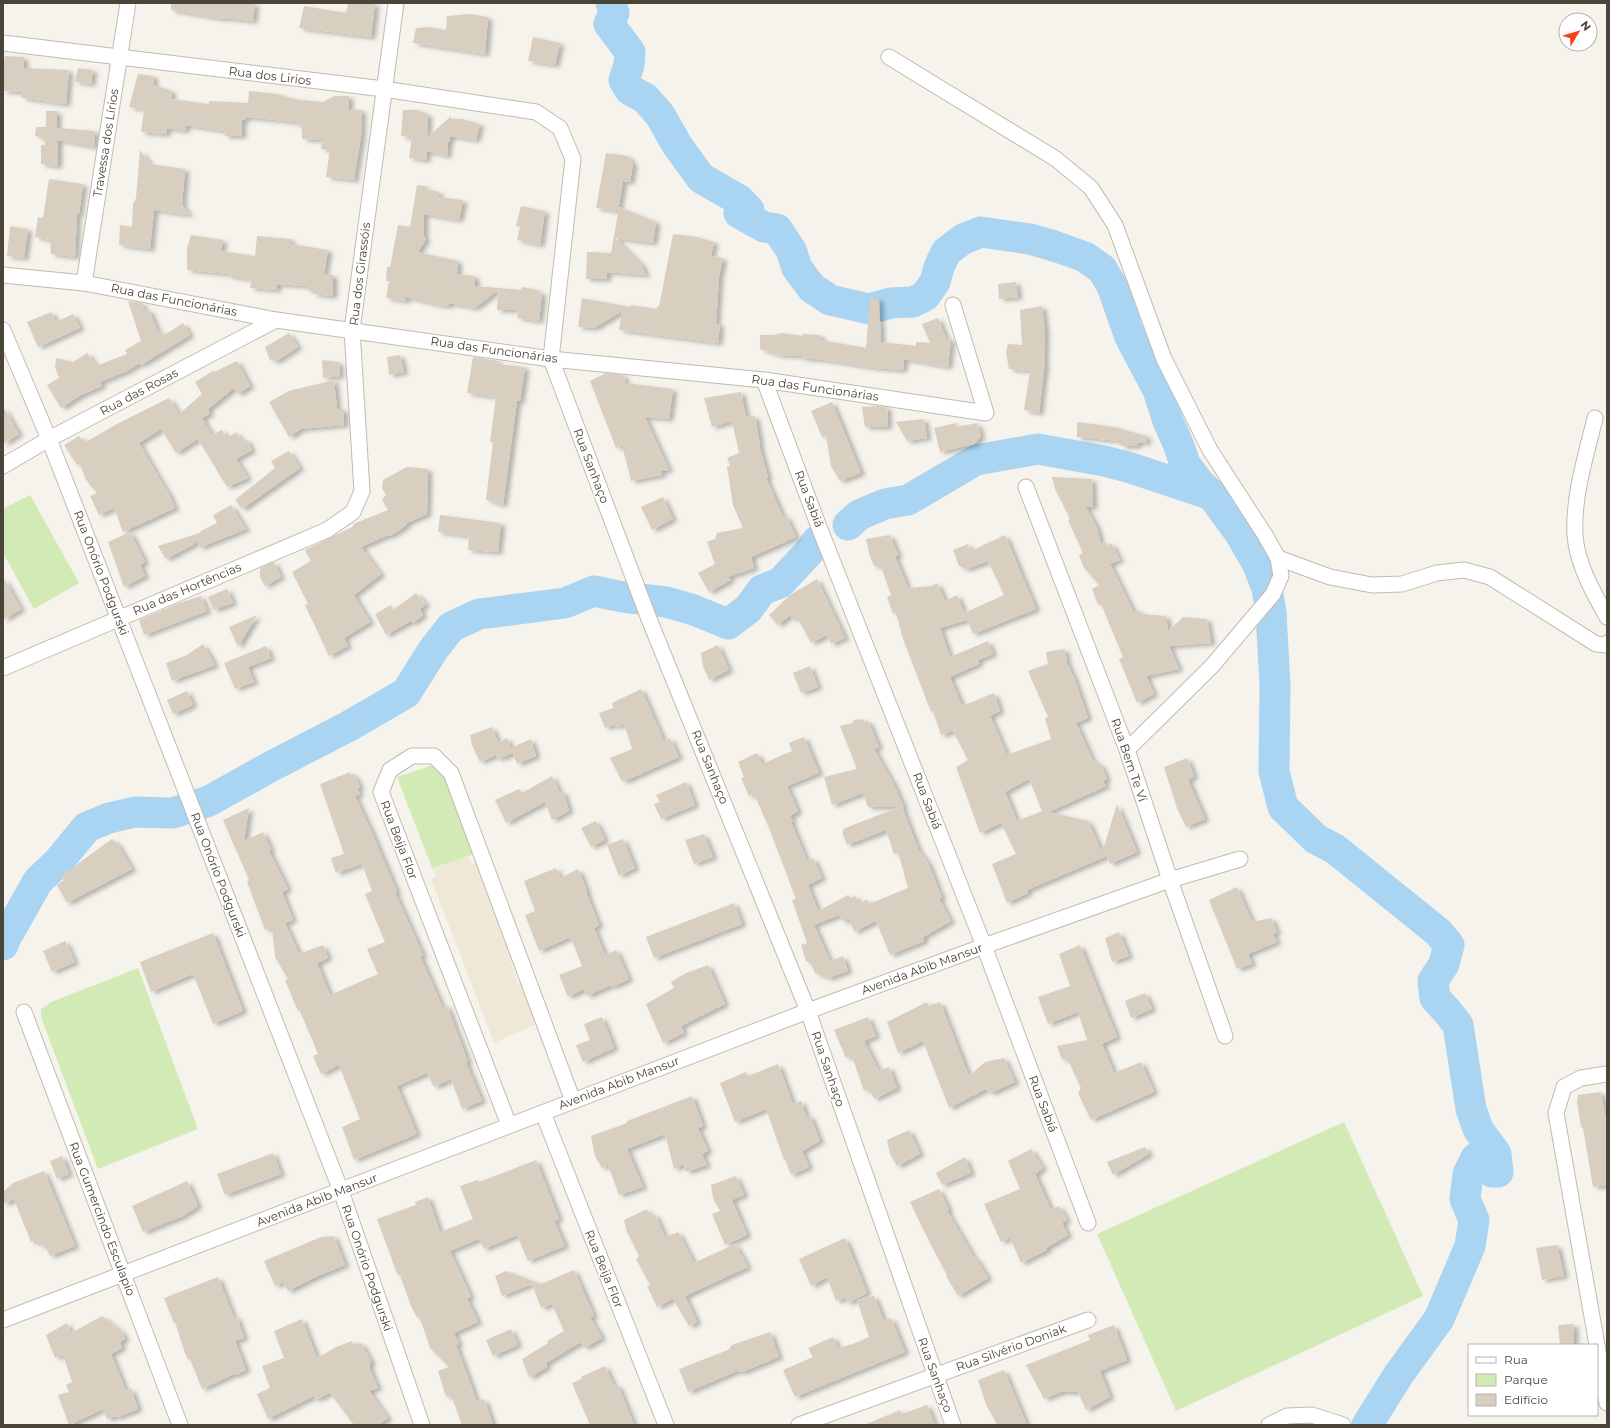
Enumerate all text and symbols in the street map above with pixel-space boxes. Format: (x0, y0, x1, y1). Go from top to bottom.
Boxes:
north arrow (1558, 12, 1598, 52)
text: N (1578, 18, 1594, 34)
street label: Rua dos Lirios (228, 63, 312, 88)
street label: Travessa dos Lírios (90, 87, 122, 198)
street label: Rua dos Girassóis (346, 221, 373, 326)
street label: Rua das Funcionárias (110, 280, 239, 319)
street label: Rua das Funcionárias (430, 333, 559, 366)
street label: Rua das Rosas (97, 365, 180, 418)
street label: Rua das Funcionárias (751, 371, 880, 404)
street label: Rua Sanhaço (570, 426, 613, 505)
street label: Rua Sabiá (792, 468, 827, 529)
street label: Rua Onório Podgurski (71, 508, 132, 637)
street label: Rua das Hortências (130, 559, 243, 618)
street label: Rua Bem Te Ví (1108, 716, 1151, 804)
street label: Rua Sanhaço (689, 727, 732, 806)
street label: Rua Sabiá (910, 770, 945, 831)
street label: Rua Beija Flor (378, 798, 421, 881)
street label: Rua Onório Podgurski (188, 810, 249, 939)
street label: Avenida Abib Mansur (859, 939, 985, 998)
street label: Rua Sanhaço (809, 1029, 848, 1109)
street label: Avenida Abib Mansur (556, 1052, 682, 1113)
street label: Rua Sabiá (1026, 1073, 1061, 1134)
street label: Rua Gumercindo Esculapio (66, 1140, 139, 1298)
street label: Avenida Abib Mansur (254, 1169, 380, 1230)
street label: Rua Onório Podgurski (339, 1203, 396, 1333)
street label: Rua Beija Flor (582, 1227, 627, 1310)
street label: Rua Silvério Doniak (954, 1320, 1069, 1374)
street label: Rua Sanhaço (915, 1335, 956, 1414)
legend (1468, 1344, 1598, 1416)
text: Rua (1504, 1352, 1528, 1367)
text: Parque (1504, 1372, 1548, 1387)
text: Edifício (1504, 1392, 1548, 1407)

